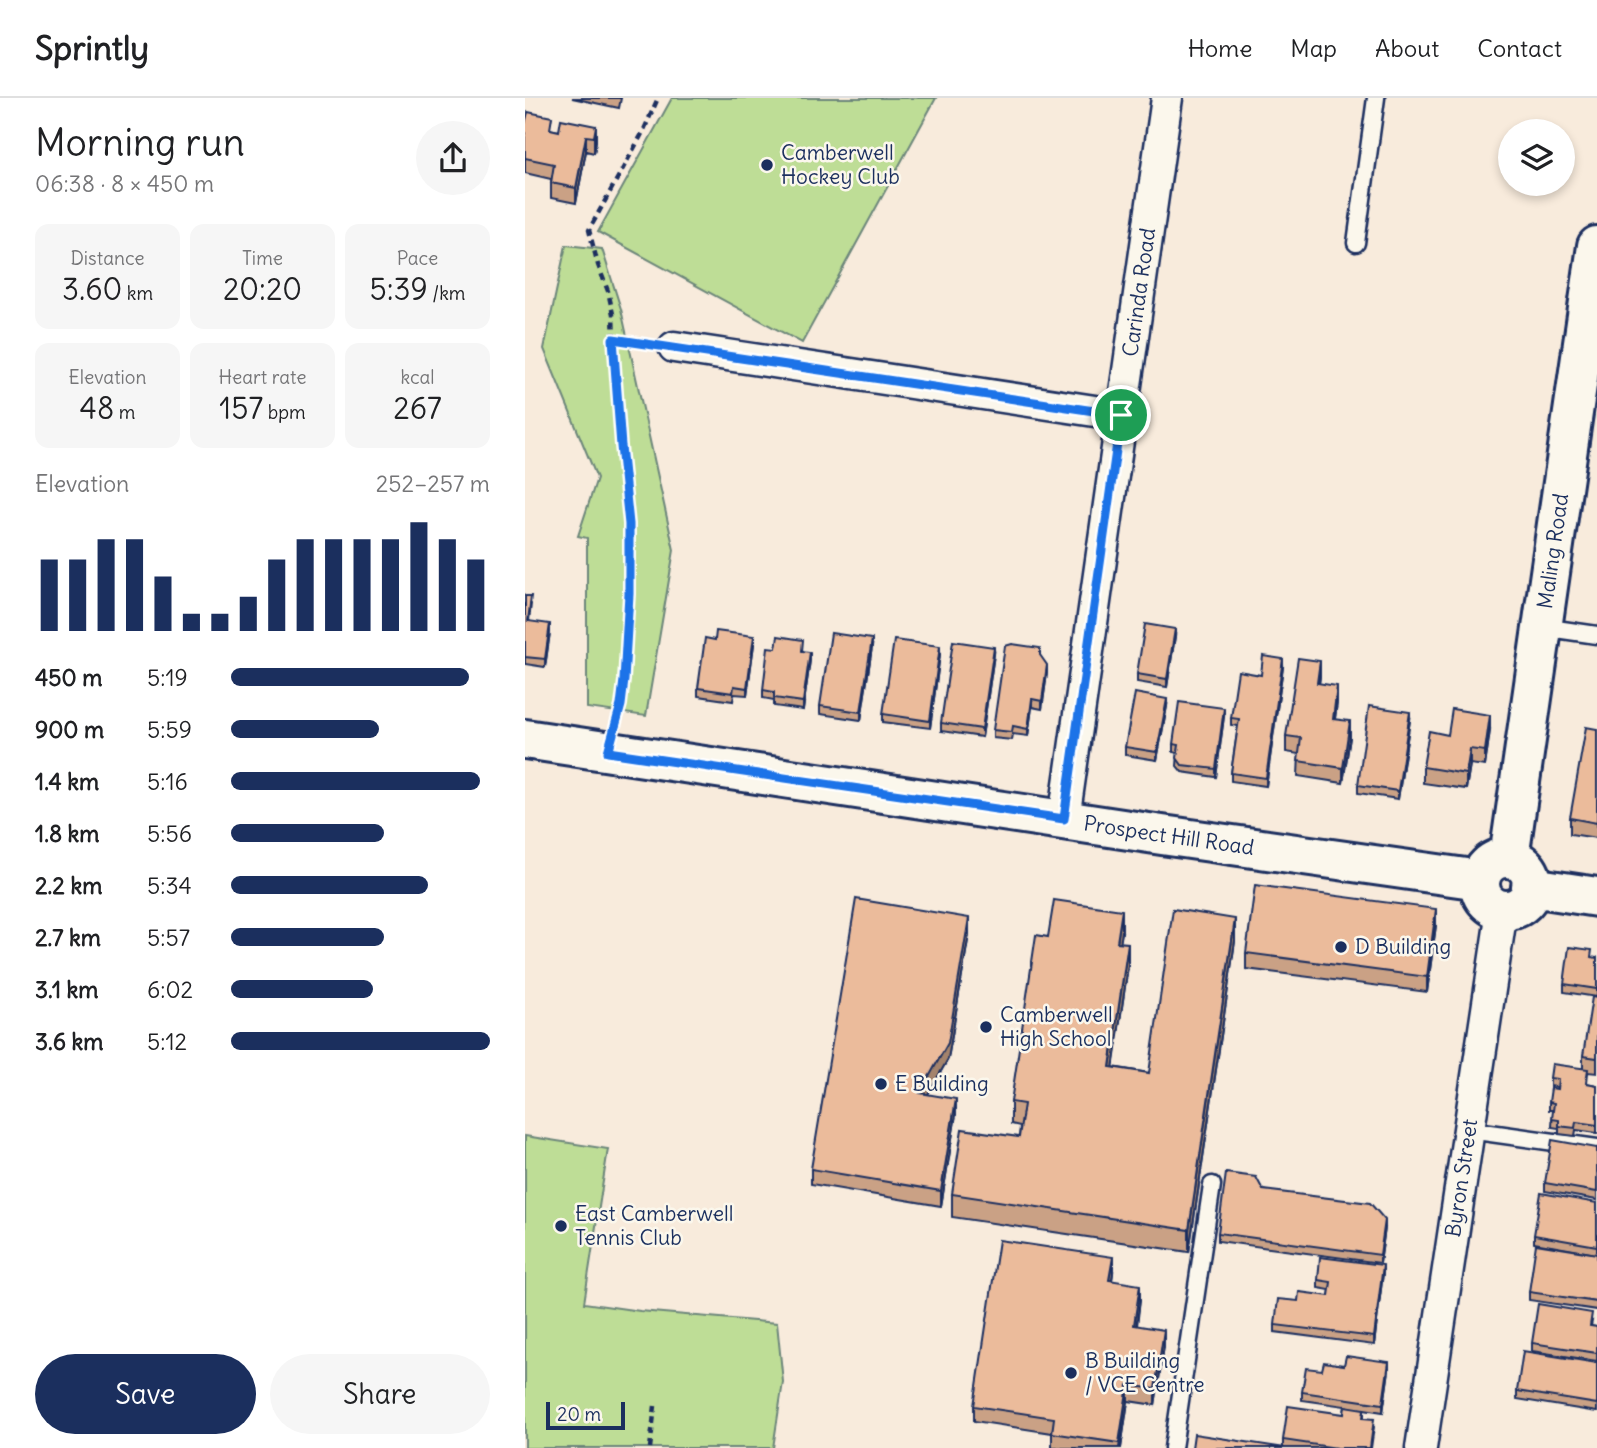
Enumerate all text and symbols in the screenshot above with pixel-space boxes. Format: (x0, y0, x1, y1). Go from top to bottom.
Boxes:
text: Sprintly (35, 27, 149, 69)
text: Home (1188, 33, 1252, 63)
text: Map (1290, 33, 1337, 63)
text: About (1375, 33, 1439, 63)
text: Contact (1477, 33, 1562, 63)
text: Morning run (35, 119, 245, 166)
map controls (1498, 119, 1575, 196)
button: layers (1498, 119, 1575, 196)
button: share (416, 121, 490, 195)
place label: Camberwell Hockey Club (781, 139, 900, 190)
marker: Camberwell Hockey Club (759, 157, 775, 173)
text: 06:38 · 8 × 450 m (35, 169, 214, 198)
street label: Carinda Road (1116, 226, 1161, 358)
text: Distance (70, 246, 145, 270)
text: Time (242, 246, 283, 270)
text: Pace (397, 246, 438, 270)
text: 3.60 (62, 270, 122, 308)
text: 20:20 (223, 270, 302, 308)
text: 5:39 (369, 270, 428, 308)
text: km (122, 281, 153, 305)
text: /km (428, 281, 466, 305)
text: Elevation (69, 365, 146, 389)
text: Heart rate (218, 365, 307, 389)
text: kcal (400, 365, 435, 389)
pin (1091, 385, 1151, 445)
text: 48 (80, 389, 114, 427)
text: 157 (219, 389, 263, 427)
text: 267 (393, 389, 442, 427)
icon: arrive (1102, 396, 1140, 434)
text: m (114, 400, 135, 424)
text: bpm (263, 400, 306, 424)
text: Elevation (35, 469, 129, 498)
text: 252–257 m (376, 469, 490, 498)
street label: Maling Road (1531, 491, 1574, 611)
text: 450 m (35, 663, 102, 692)
text: 5:19 (147, 663, 188, 692)
text: 900 m (35, 715, 104, 744)
text: 5:59 (147, 715, 192, 744)
text: 1.4 km (35, 767, 99, 796)
text: 5:16 (147, 767, 188, 796)
street label: Prospect Hill Road (1082, 809, 1256, 861)
text: 1.8 km (35, 819, 100, 848)
text: 5:56 (147, 819, 192, 848)
text: 2.2 km (35, 871, 102, 900)
text: 5:34 (147, 871, 192, 900)
text: 2.7 km (35, 923, 101, 952)
text: 5:57 (147, 923, 190, 952)
place label: D Building (1355, 933, 1451, 960)
marker: D Building (1333, 939, 1349, 955)
text: 3.1 km (35, 975, 98, 1004)
text: 6:02 (147, 975, 193, 1004)
place label: Camberwell High School (1000, 1001, 1113, 1052)
marker: Camberwell High School (978, 1019, 994, 1035)
text: 3.6 km (35, 1027, 103, 1056)
text: 5:12 (147, 1027, 187, 1056)
place label: E Building (895, 1070, 989, 1097)
marker: E Building (873, 1076, 889, 1092)
street label: Byron Street (1439, 1117, 1483, 1239)
place label: East Camberwell Tennis Club (575, 1200, 733, 1251)
marker: East Camberwell Tennis Club (553, 1218, 569, 1234)
place label: B Building / VCE Centre (1085, 1347, 1205, 1398)
button: Save (35, 1354, 256, 1434)
button: Share (270, 1354, 490, 1434)
marker: B Building / VCE Centre (1063, 1365, 1079, 1381)
scale bar (546, 1399, 625, 1431)
text: 20 m (557, 1402, 601, 1426)

